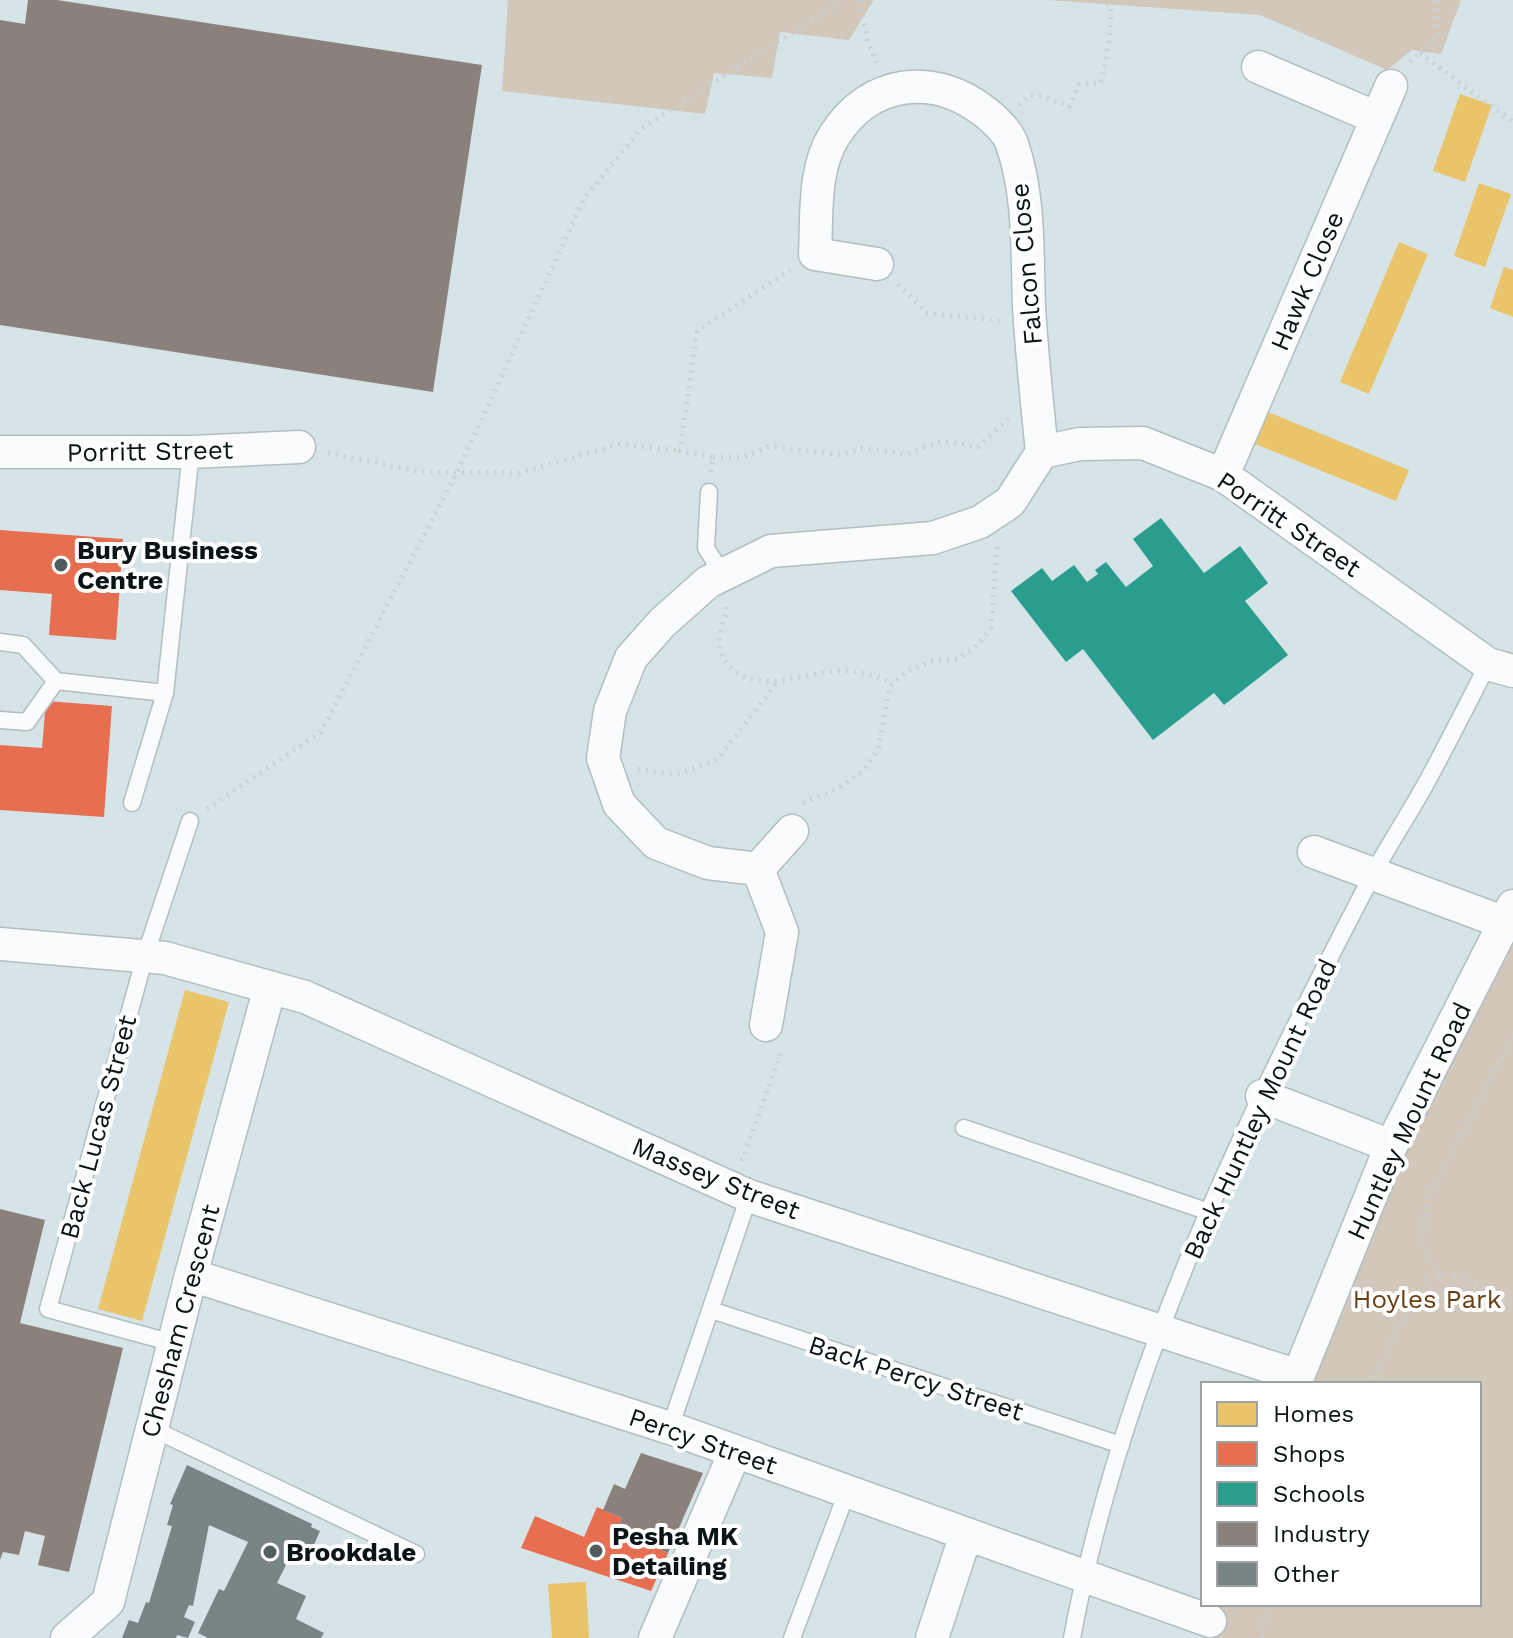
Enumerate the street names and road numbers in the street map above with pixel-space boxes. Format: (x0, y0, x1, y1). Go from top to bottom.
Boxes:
street label: Falcon Close (1004, 182, 1048, 346)
street label: Hawk Close (1264, 207, 1350, 355)
street label: Porritt Street (66, 435, 234, 467)
street label: Porritt Street (1212, 465, 1367, 583)
street label: Back Huntley Mount Road (1177, 954, 1343, 1264)
street label: Huntley Mount Road (1341, 998, 1477, 1244)
street label: Back Lucas Street (54, 1012, 142, 1242)
street label: Massey Street (628, 1131, 804, 1225)
street label: Chesham Crescent (134, 1201, 226, 1441)
street label: Back Percy Street (805, 1329, 1027, 1427)
street label: Percy Street (625, 1402, 781, 1480)

